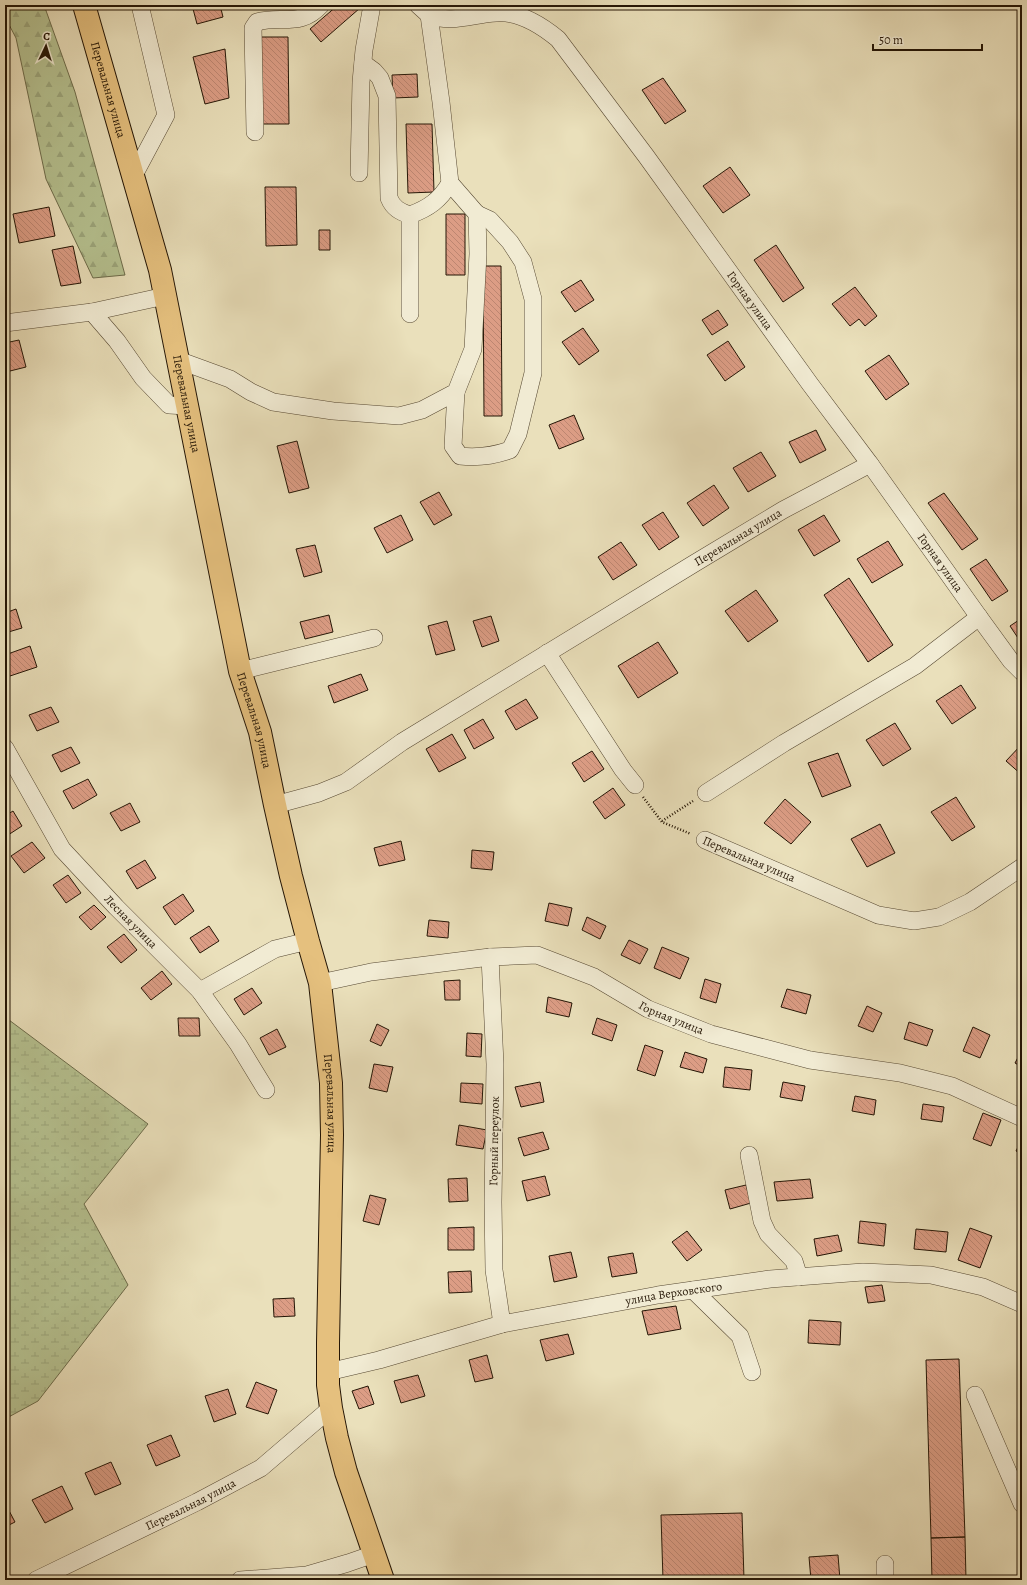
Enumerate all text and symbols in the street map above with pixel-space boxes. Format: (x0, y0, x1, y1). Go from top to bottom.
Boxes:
north arrow (26, 26, 66, 66)
scale bar (873, 26, 982, 52)
text: С (43, 29, 51, 44)
text: 50 m (879, 32, 903, 48)
street label: Перевальная улица (87, 40, 130, 140)
street label: Горная улица (723, 268, 777, 333)
street label: Перевальная улица (169, 353, 204, 454)
street label: Перевальная улица (691, 504, 785, 570)
street label: Горная улица (914, 530, 967, 596)
street label: Перевальная улица (233, 670, 275, 770)
street label: Перевальная улица (700, 832, 798, 886)
street label: Лесная улица (101, 891, 161, 952)
street label: Горная улица (636, 997, 707, 1039)
street label: Перевальная улица (320, 1053, 340, 1154)
street label: Горный переулок (485, 1096, 503, 1186)
street label: улица Верховского (623, 1278, 723, 1309)
street label: Перевальная улица (143, 1475, 239, 1534)

